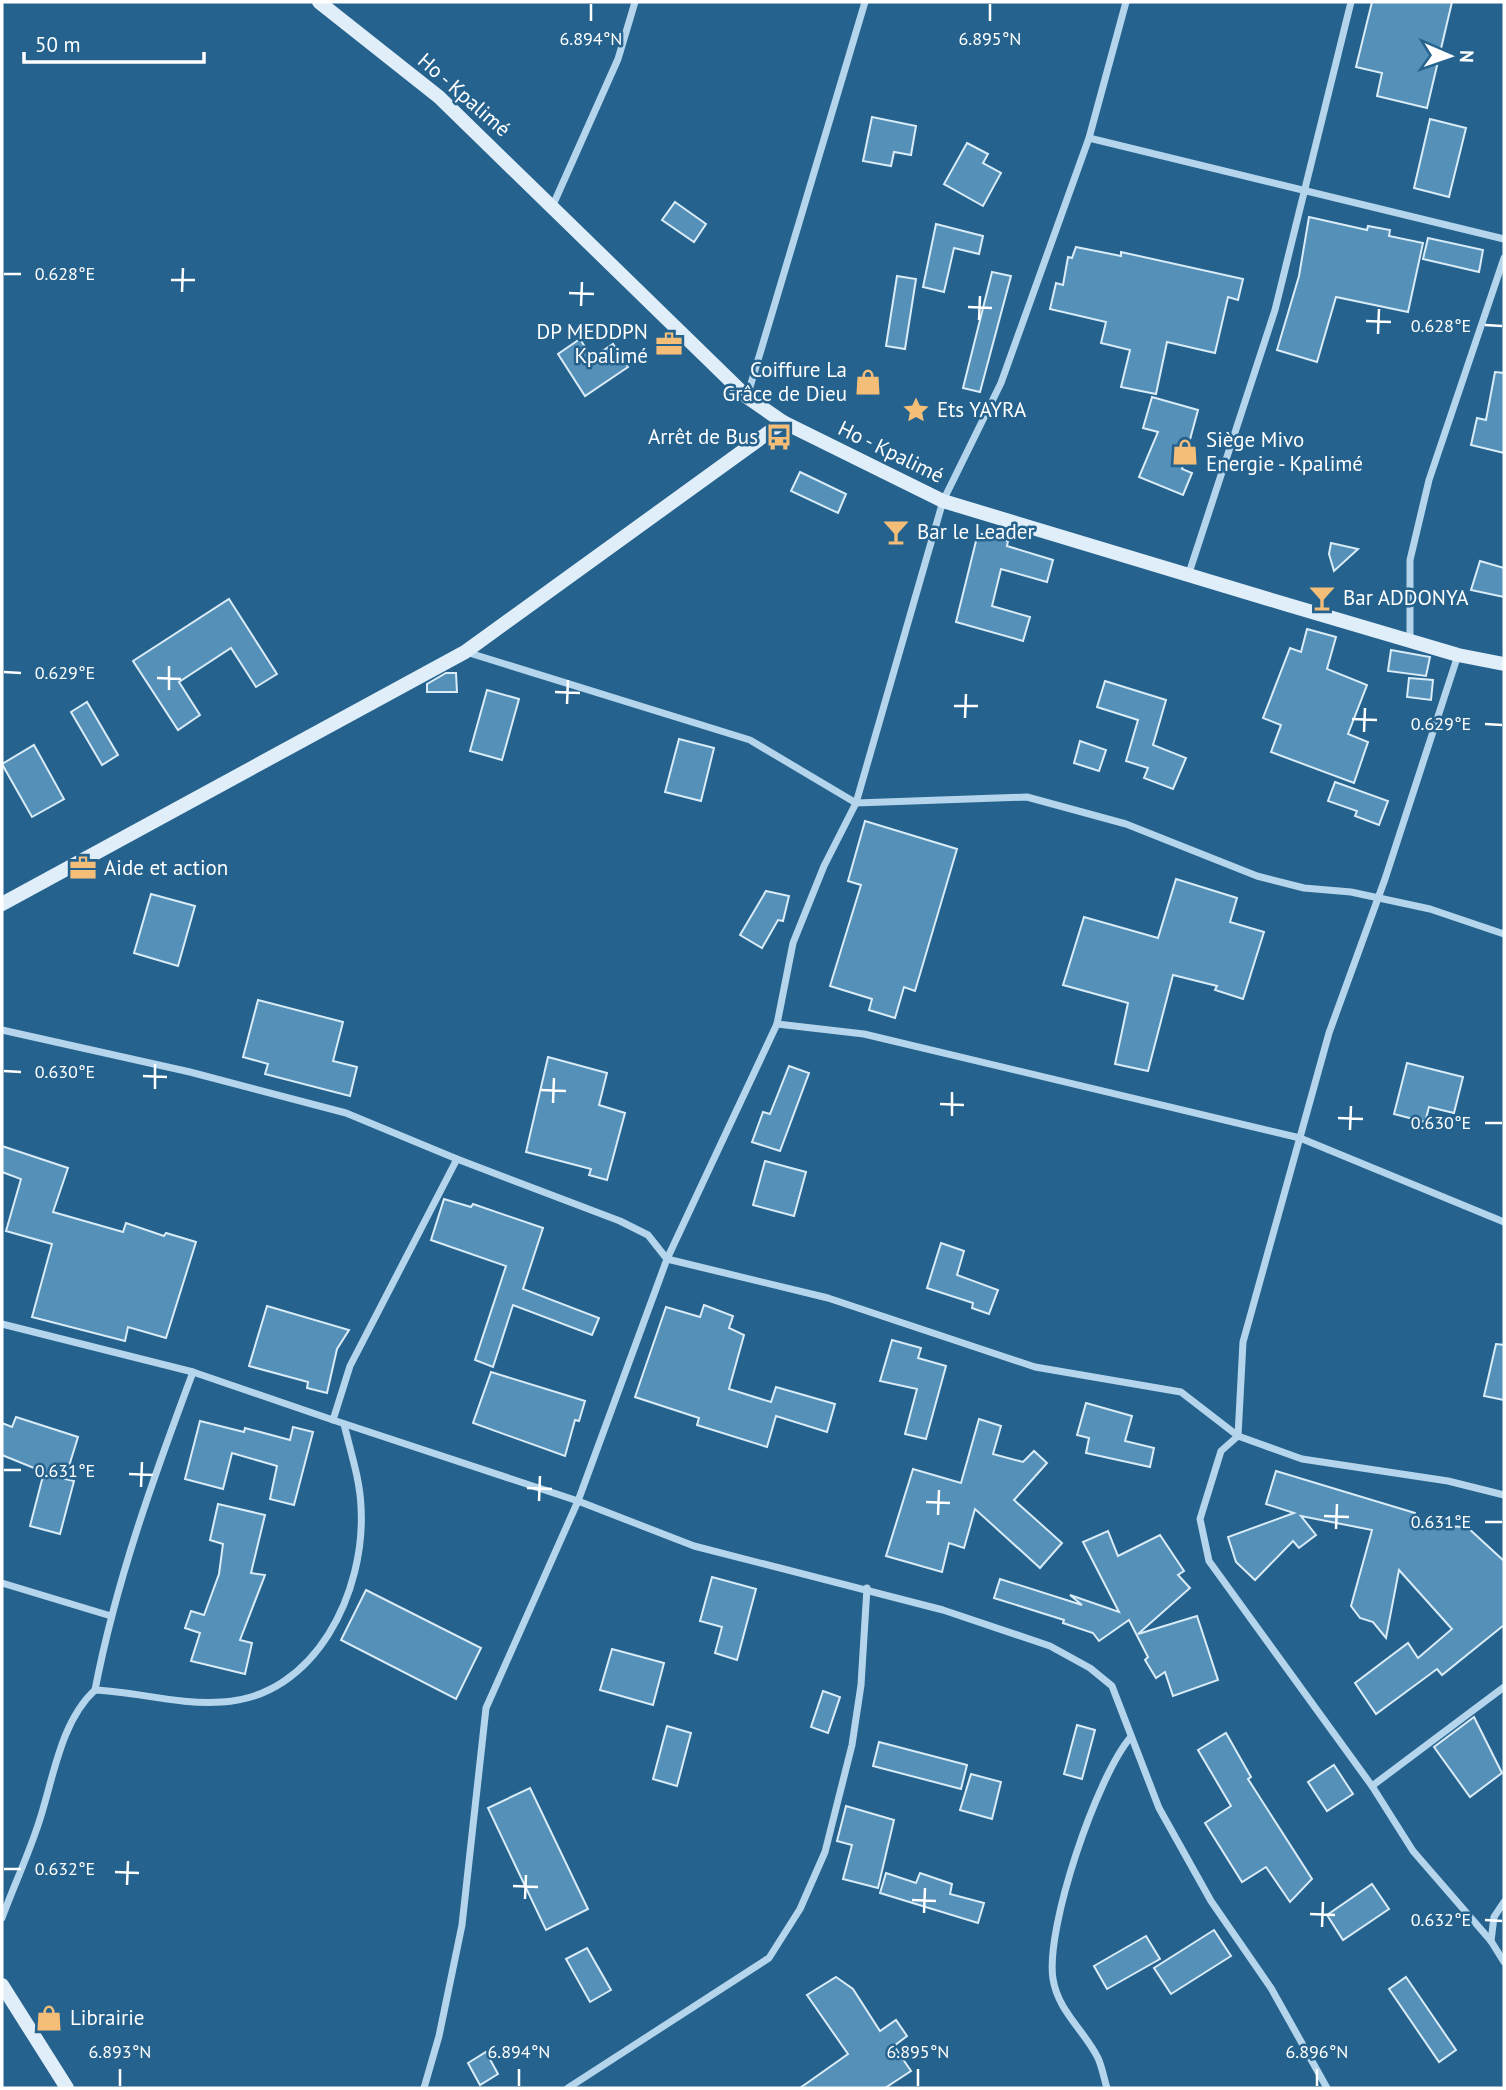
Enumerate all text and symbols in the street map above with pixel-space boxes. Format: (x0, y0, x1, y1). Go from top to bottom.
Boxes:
scale bar (24, 21, 205, 65)
north arrow (1415, 21, 1485, 91)
text: 6.894°N (560, 27, 622, 50)
text: 6.895°N (959, 27, 1021, 50)
text: 50 m (35, 31, 81, 58)
street label: Ho - Kpalimé (412, 47, 516, 142)
text: N (1455, 50, 1479, 63)
text: 0.628°E (35, 262, 95, 285)
text: 0.628°E (1411, 314, 1471, 337)
place label: DP MEDDPN Kpalimé (537, 318, 648, 369)
office icon: DP MEDDPN Kpalimé (654, 329, 684, 359)
place label: Coiffure La Grâce de Dieu (722, 356, 847, 407)
shop icon: Coiffure La Grâce de Dieu (853, 367, 883, 397)
place icon: Ets YAYRA (901, 395, 931, 425)
place label: Ets YAYRA (937, 396, 1027, 423)
street label: Ho - Kpalimé (834, 414, 948, 489)
bus stop icon: Arrêt de Bus (764, 422, 794, 452)
place label: Arrêt de Bus (648, 423, 758, 450)
place label: Siège Mivo Energie - Kpalimé (1206, 426, 1363, 477)
shop icon: Siège Mivo Energie - Kpalimé (1170, 437, 1200, 467)
bar icon: Bar le Leader (881, 517, 911, 547)
place label: Bar le Leader (917, 518, 1035, 545)
bar icon: Bar ADDONYA (1307, 583, 1337, 613)
place label: Bar ADDONYA (1343, 584, 1469, 611)
text: 0.629°E (35, 661, 95, 684)
text: 0.629°E (1411, 712, 1471, 735)
office icon: Aide et action (68, 853, 98, 883)
place label: Aide et action (104, 854, 228, 881)
text: 0.630°E (35, 1060, 95, 1083)
text: 0.630°E (1411, 1111, 1471, 1134)
text: 0.631°E (35, 1459, 95, 1482)
text: 0.631°E (1411, 1510, 1471, 1533)
text: 0.632°E (35, 1857, 95, 1880)
text: 0.632°E (1411, 1908, 1471, 1931)
shop icon: Librairie (34, 2003, 64, 2033)
place label: Librairie (70, 2004, 144, 2031)
text: 6.893°N (89, 2040, 151, 2063)
text: 6.894°N (488, 2040, 550, 2063)
text: 6.895°N (887, 2040, 949, 2063)
text: 6.896°N (1286, 2040, 1348, 2063)

